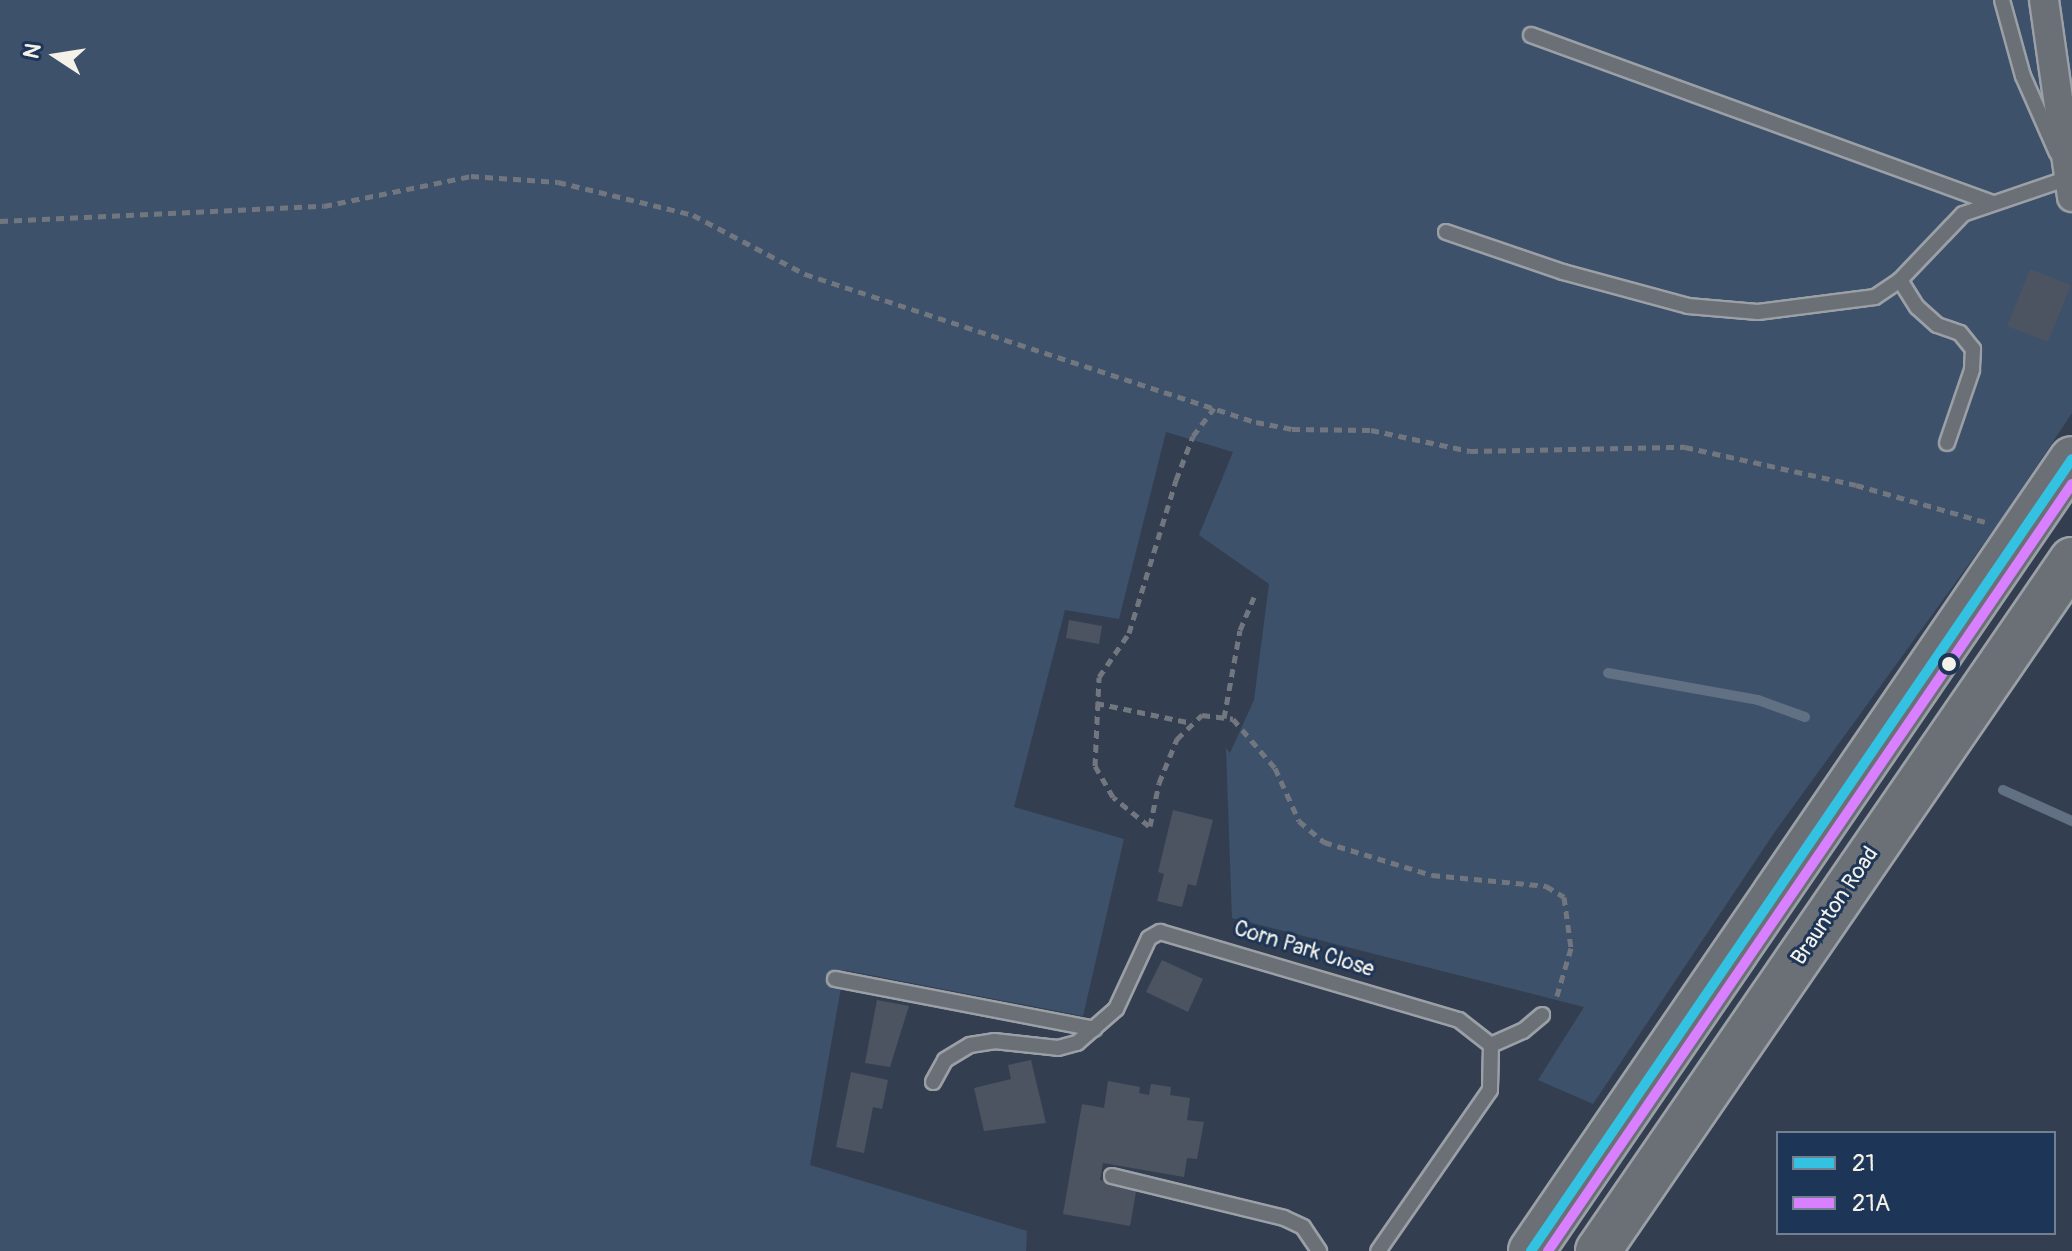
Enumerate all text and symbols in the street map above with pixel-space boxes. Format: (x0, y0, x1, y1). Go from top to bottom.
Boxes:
north arrow (16, 16, 96, 96)
text: N (17, 41, 48, 61)
unlabelled marker (1941, 656, 1957, 672)
street label: Braunton Road (1786, 842, 1884, 970)
street label: Corn Park Close (1231, 915, 1377, 983)
legend (1776, 1131, 2056, 1235)
text: 21 (1852, 1149, 1875, 1178)
text: 21A (1852, 1189, 1890, 1218)

